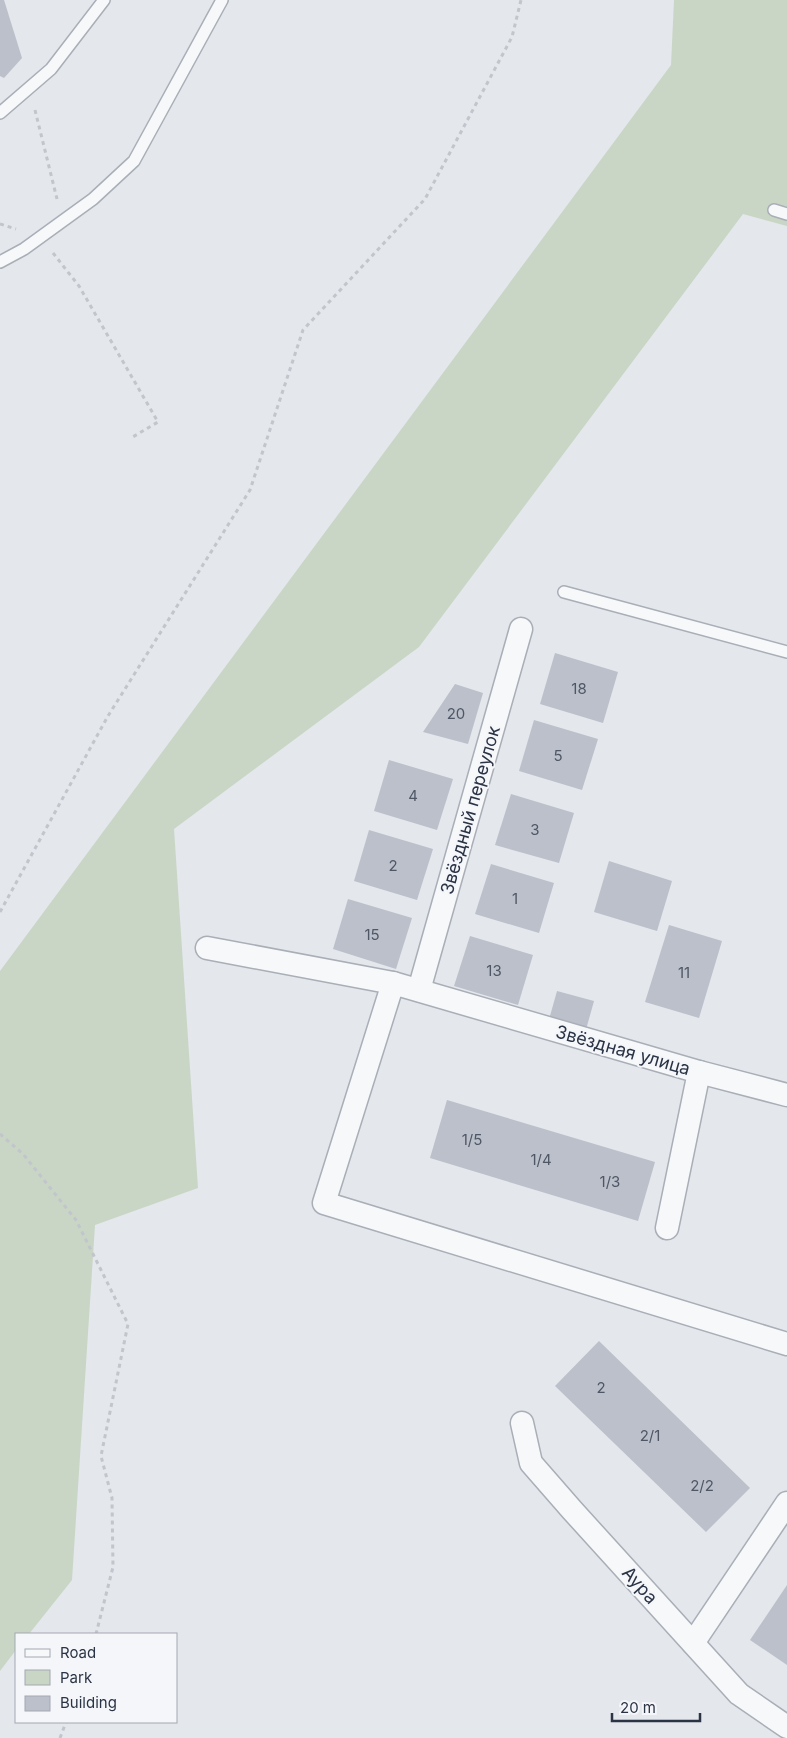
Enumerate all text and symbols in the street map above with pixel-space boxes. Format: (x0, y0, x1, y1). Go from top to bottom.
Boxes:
house number: 18 (571, 679, 587, 698)
house number: 20 (447, 704, 465, 723)
street label: Звёздный переулок (436, 723, 504, 897)
house number: 5 (553, 746, 563, 765)
house number: 4 (408, 786, 418, 805)
house number: 3 (530, 820, 540, 839)
house number: 2 (388, 856, 398, 875)
house number: 1 (512, 889, 518, 908)
house number: 15 (364, 925, 380, 944)
house number: 13 (486, 961, 502, 980)
house number: 11 (678, 963, 690, 982)
street label: Звёздная улица (553, 1021, 693, 1079)
house number: 1/5 (462, 1130, 482, 1149)
house number: 1/4 (530, 1150, 552, 1169)
house number: 1/3 (600, 1172, 620, 1191)
house number: 2 (596, 1378, 606, 1397)
house number: 2/1 (640, 1426, 660, 1445)
house number: 2/2 (690, 1476, 714, 1495)
street label: Аура (618, 1562, 662, 1608)
legend (15, 1633, 178, 1723)
text: Road (60, 1643, 96, 1662)
text: Park (60, 1668, 93, 1687)
scale bar (612, 1690, 700, 1722)
text: Building (60, 1693, 117, 1712)
text: 20 m (620, 1698, 656, 1717)

